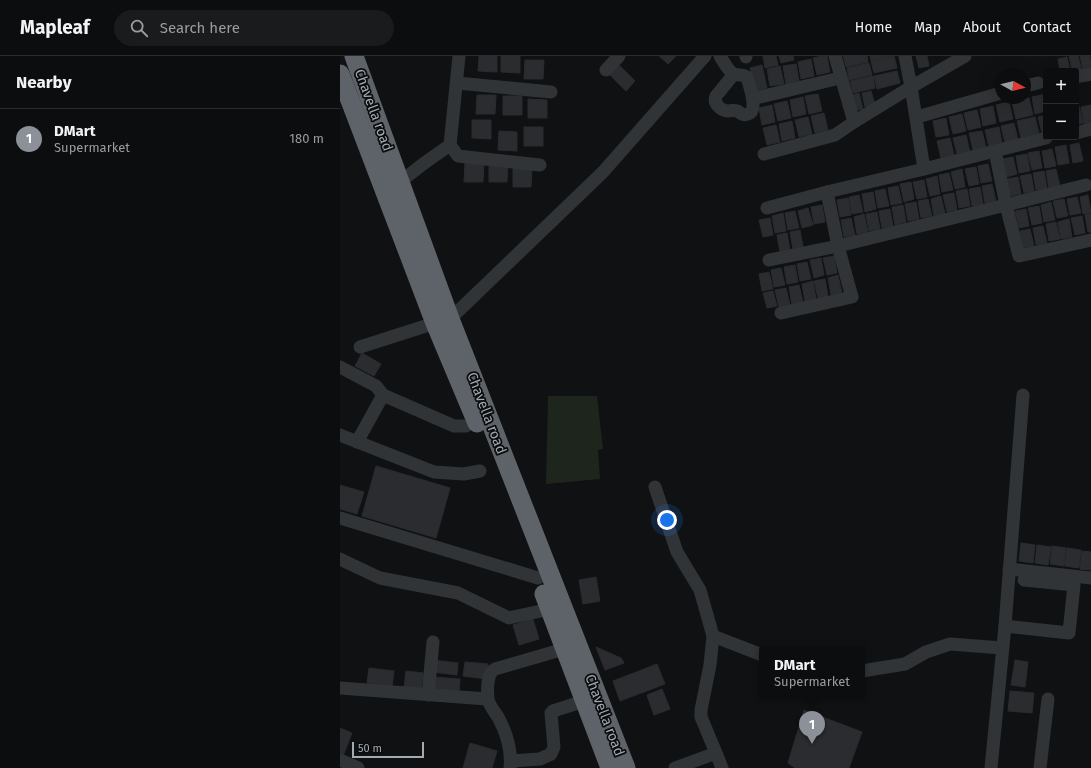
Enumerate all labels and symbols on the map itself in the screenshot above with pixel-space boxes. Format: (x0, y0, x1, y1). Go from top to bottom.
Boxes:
street label: Chavella road (351, 67, 396, 154)
north arrow (995, 68, 1031, 104)
street label: Chavella road (463, 370, 510, 456)
your location (657, 510, 677, 530)
street label: Chavella road (581, 672, 628, 758)
pin: 1 (799, 711, 825, 744)
scale bar (352, 740, 424, 759)

